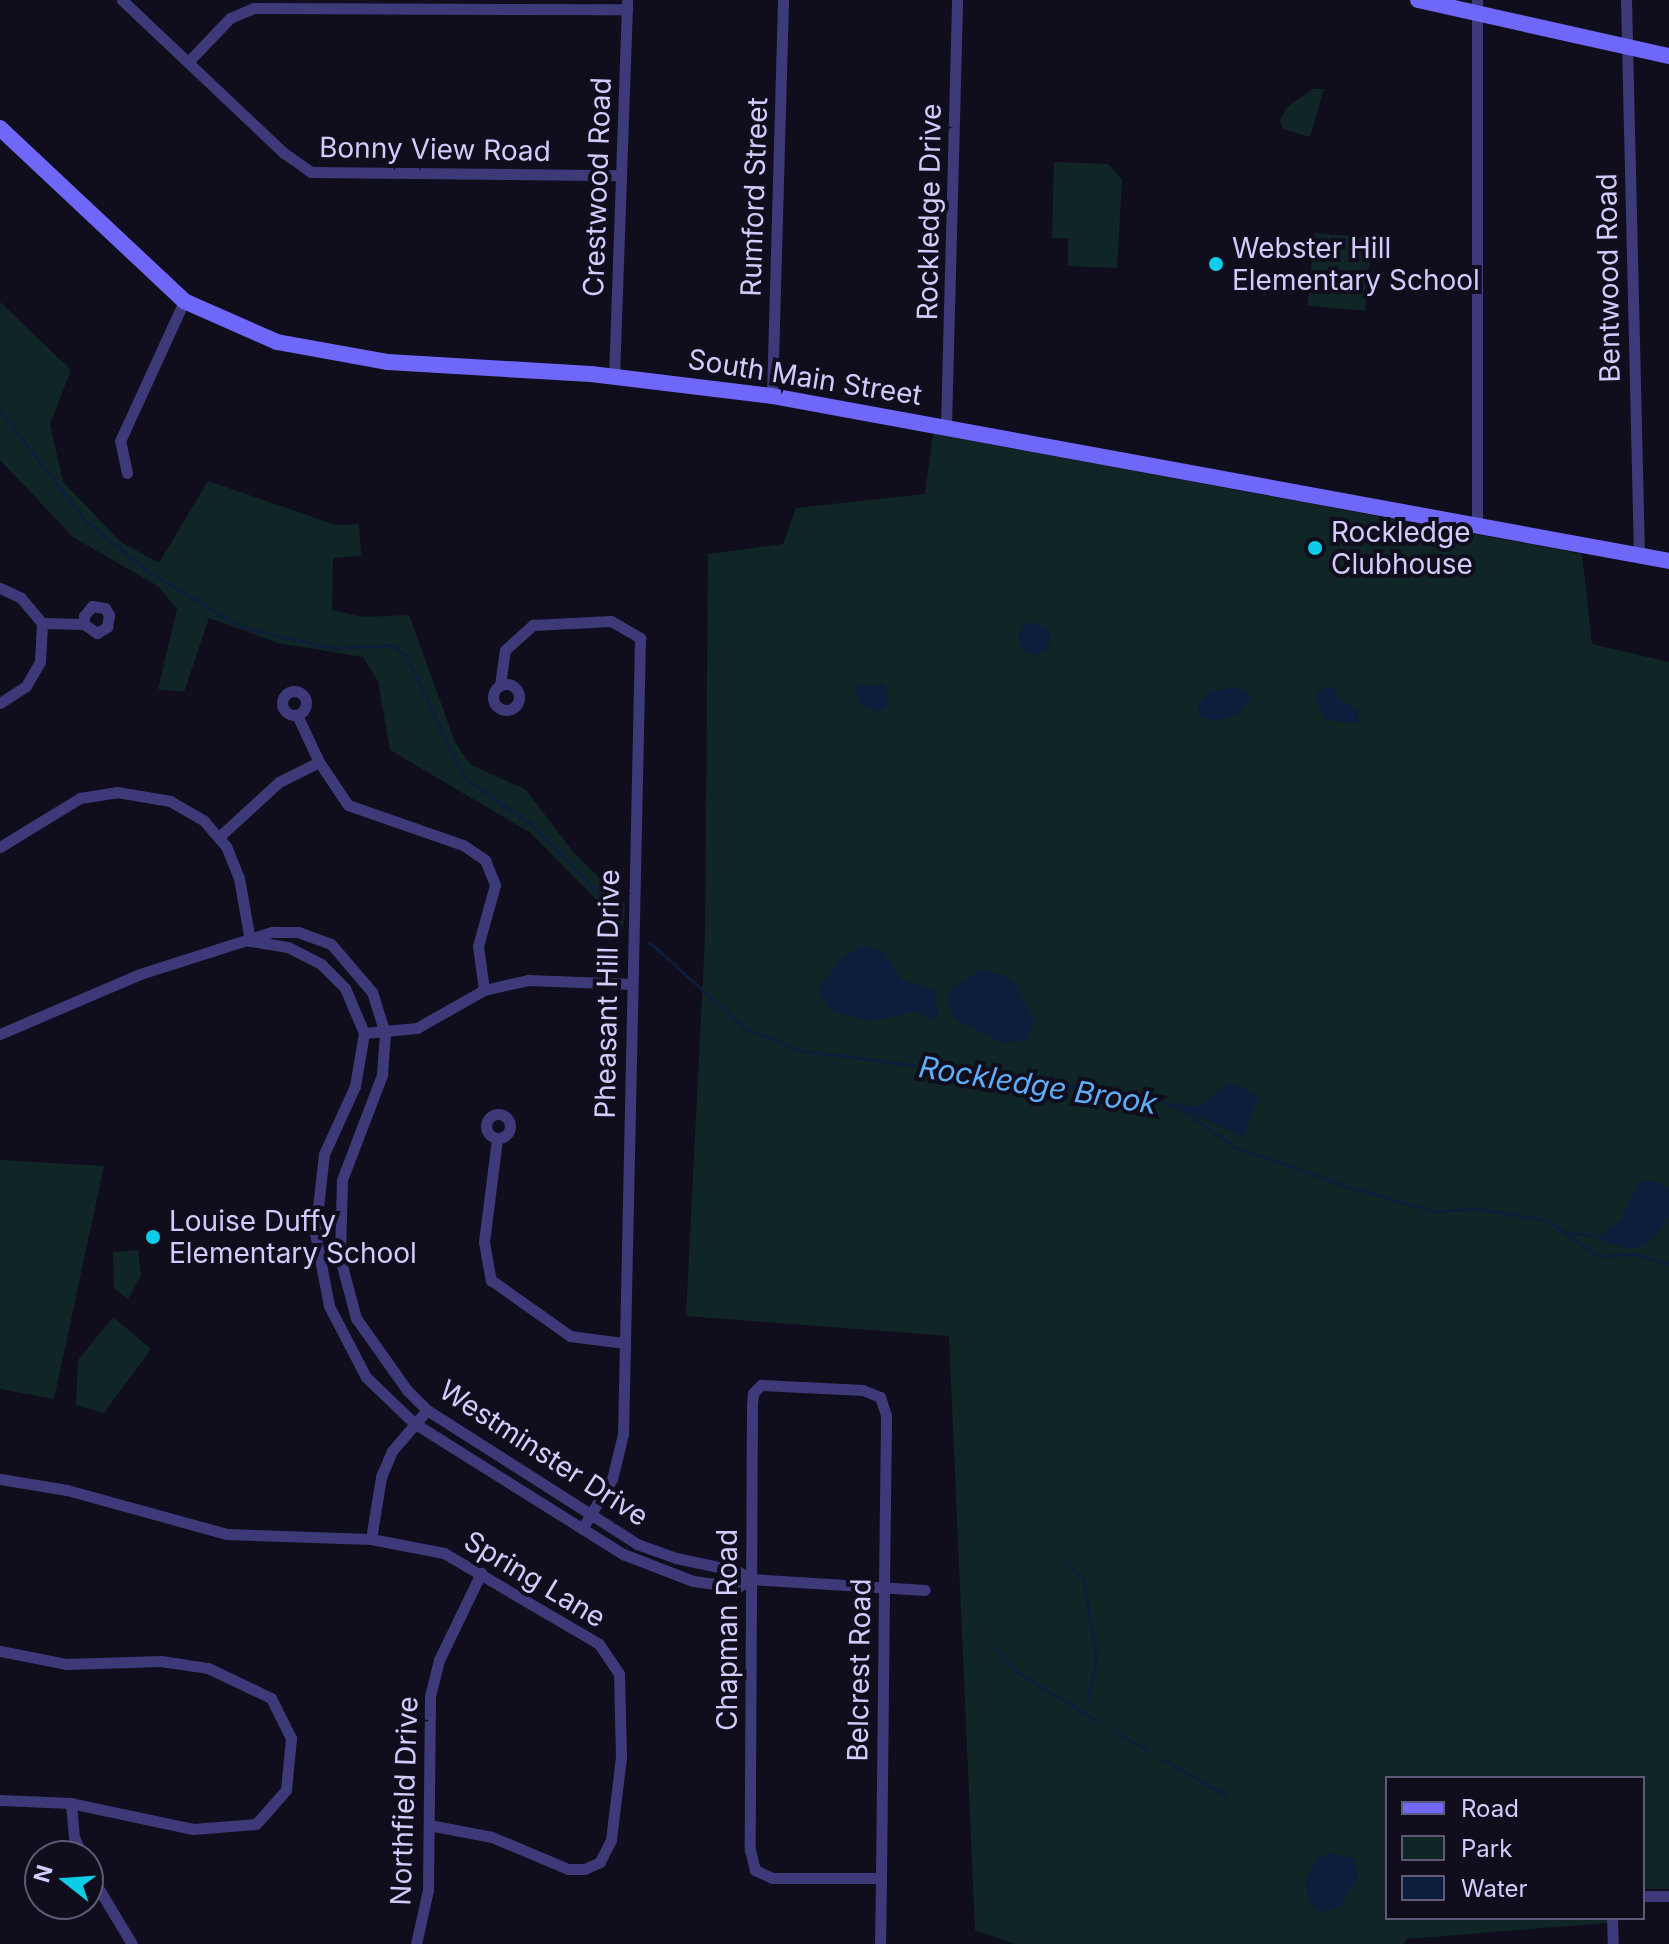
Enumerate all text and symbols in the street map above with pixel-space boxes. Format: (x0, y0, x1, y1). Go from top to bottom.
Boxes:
street label: Crestwood Road (576, 77, 618, 297)
street label: Rumford Street (734, 97, 774, 297)
street label: Rockledge Drive (910, 103, 948, 321)
street label: Bonny View Road (319, 130, 551, 168)
street label: Bentwood Road (1589, 173, 1627, 383)
place label: Webster Hill Elementary School (1232, 231, 1480, 297)
marker: Webster Hill Elementary School (1207, 255, 1225, 273)
street label: South Main Street (686, 342, 924, 412)
place label: Rockledge Clubhouse (1331, 515, 1473, 581)
marker: Rockledge Clubhouse (1306, 539, 1324, 557)
street label: Pheasant Hill Drive (588, 869, 626, 1119)
water label: Rockledge Brook (916, 1048, 1160, 1122)
place label: Louise Duffy Elementary School (169, 1204, 417, 1270)
marker: Louise Duffy Elementary School (144, 1228, 162, 1246)
street label: Westminster Drive (433, 1373, 655, 1533)
street label: Spring Lane (458, 1524, 612, 1634)
street label: Chapman Road (710, 1529, 744, 1731)
street label: Belcrest Road (841, 1578, 877, 1762)
street label: Northfield Drive (384, 1696, 424, 1906)
legend (1385, 1776, 1645, 1920)
text: Road (1461, 1794, 1519, 1823)
text: Park (1461, 1834, 1512, 1863)
north arrow (24, 1840, 104, 1920)
text: N (28, 1862, 58, 1885)
text: Water (1461, 1874, 1528, 1903)

